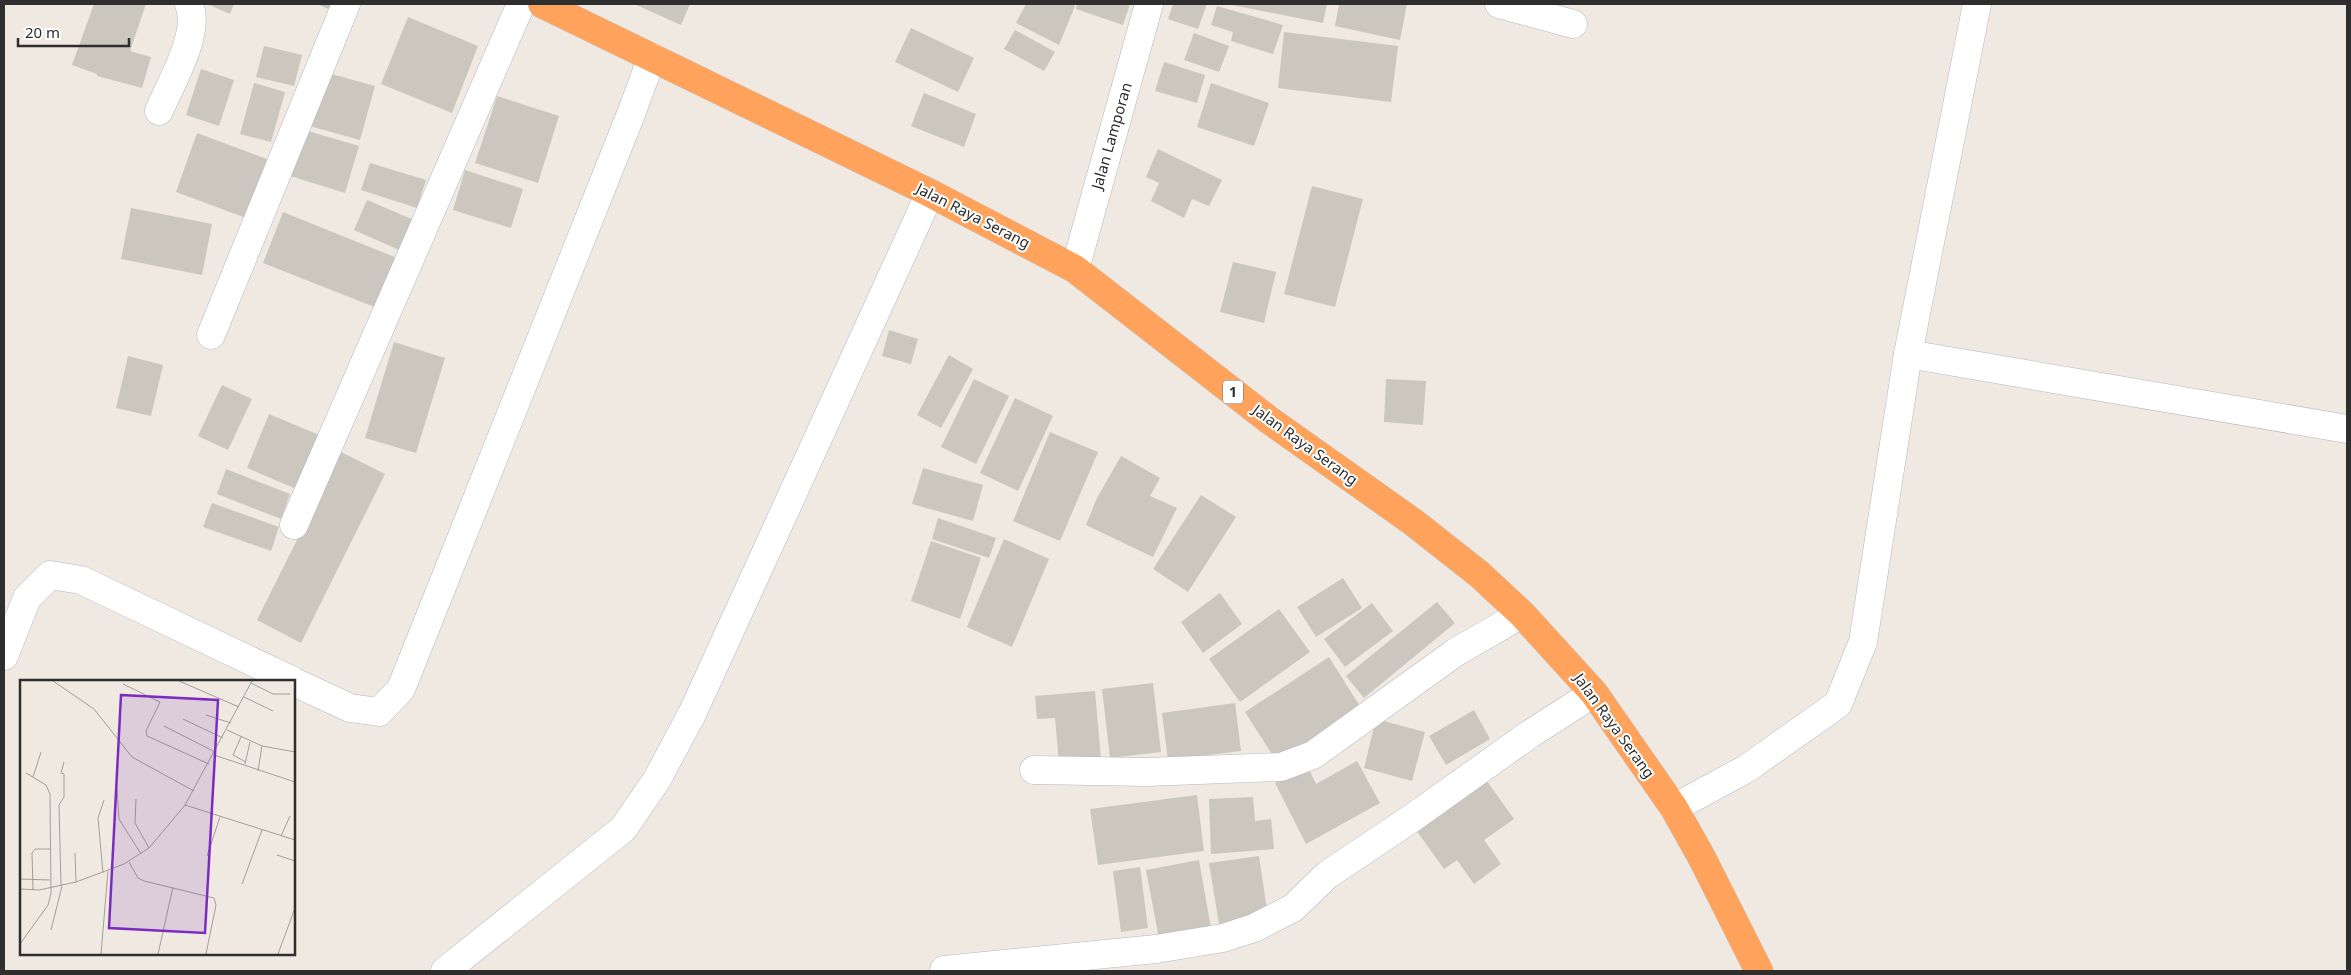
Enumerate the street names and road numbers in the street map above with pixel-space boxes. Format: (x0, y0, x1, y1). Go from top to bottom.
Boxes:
street label: Jalan Lamporan (1086, 80, 1136, 193)
street label: Jalan Raya Serang (911, 177, 1034, 252)
road number: 1 (1223, 381, 1243, 404)
street label: Jalan Raya Serang (1247, 398, 1362, 489)
street label: Jalan Raya Serang (1569, 667, 1660, 782)

